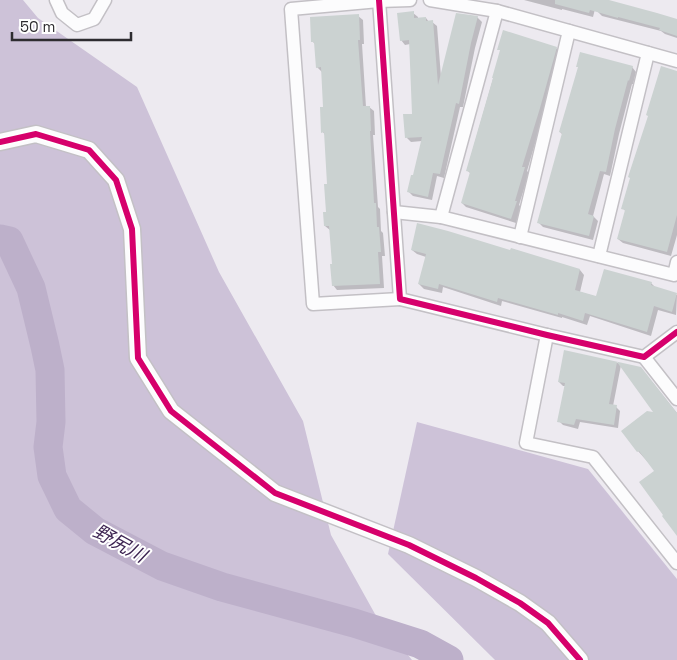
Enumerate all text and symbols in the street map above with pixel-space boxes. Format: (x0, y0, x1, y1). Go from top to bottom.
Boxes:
scale bar (12, 10, 131, 42)
text: 50 m (20, 17, 55, 36)
water label: 野尻川 (89, 519, 152, 569)

